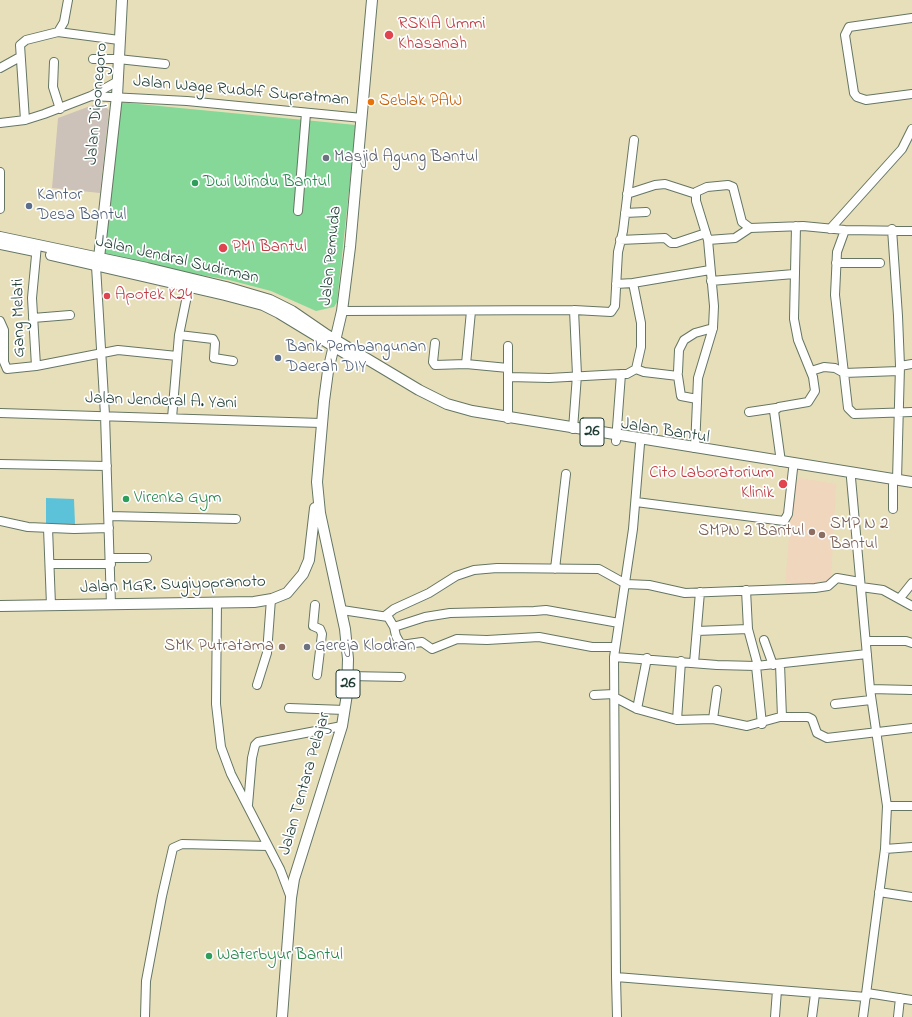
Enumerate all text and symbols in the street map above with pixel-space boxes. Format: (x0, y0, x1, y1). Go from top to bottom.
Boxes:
place label: RSKIA Ummi Khasanah (398, 15, 485, 55)
marker: RSKIA Ummi Khasanah (383, 29, 395, 41)
street label: Jalan Diponegoro (83, 42, 113, 166)
street label: Jalan Wage Rudolf Supratman (132, 72, 350, 112)
place label: Seblak PAW (379, 92, 462, 112)
marker: Seblak PAW (366, 97, 376, 107)
place label: Masjid Agung Bantul (334, 148, 478, 168)
marker: Masjid Agung Bantul (321, 153, 331, 163)
place label: Dwi Windu Bantul (203, 173, 330, 193)
marker: Dwi Windu Bantul (190, 178, 200, 188)
place label: Kantor Desa Bantul (37, 186, 126, 226)
marker: Kantor Desa Bantul (24, 201, 34, 211)
street label: Jalan Pemuda (317, 205, 347, 307)
street label: Jalan Jendral Sudirman (93, 232, 261, 290)
place label: PMI Bantul (232, 238, 307, 258)
marker: PMI Bantul (217, 242, 229, 254)
street label: Gang Melati (9, 278, 31, 358)
place label: Apotek K24 (115, 286, 192, 306)
marker: Apotek K24 (102, 291, 112, 301)
place label: Bank Pembangunan Daerah DIY (286, 338, 426, 378)
marker: Bank Pembangunan Daerah DIY (273, 353, 283, 363)
street label: Jalan Jenderal A. Yani (85, 389, 237, 415)
street label: Jalan Bantul (619, 415, 711, 449)
road number: 26 (580, 418, 604, 446)
place label: Cito Laboratorium Klinik (649, 464, 774, 504)
marker: Cito Laboratorium Klinik (777, 478, 789, 490)
place label: Virenka Gym (134, 489, 221, 509)
marker: Virenka Gym (121, 494, 131, 504)
place label: SMP N 2 Bantul (830, 515, 888, 555)
place label: SMPN 2 Bantul (698, 522, 804, 542)
marker: SMPN 2 Bantul (807, 527, 817, 537)
marker: SMP N 2 Bantul (817, 530, 827, 540)
street label: Jalan MGR. Sugiyopranoto (80, 573, 266, 599)
place label: SMK Putratama (164, 637, 274, 657)
place label: Gereja Klodran (315, 637, 415, 657)
marker: SMK Putratama (277, 642, 287, 652)
marker: Gereja Klodran (302, 642, 312, 652)
road number: 26 (336, 670, 360, 698)
street label: Jalan Tentara Pelajar (276, 710, 336, 858)
place label: Waterbyur Bantul (217, 946, 343, 966)
marker: Waterbyur Bantul (204, 951, 214, 961)

